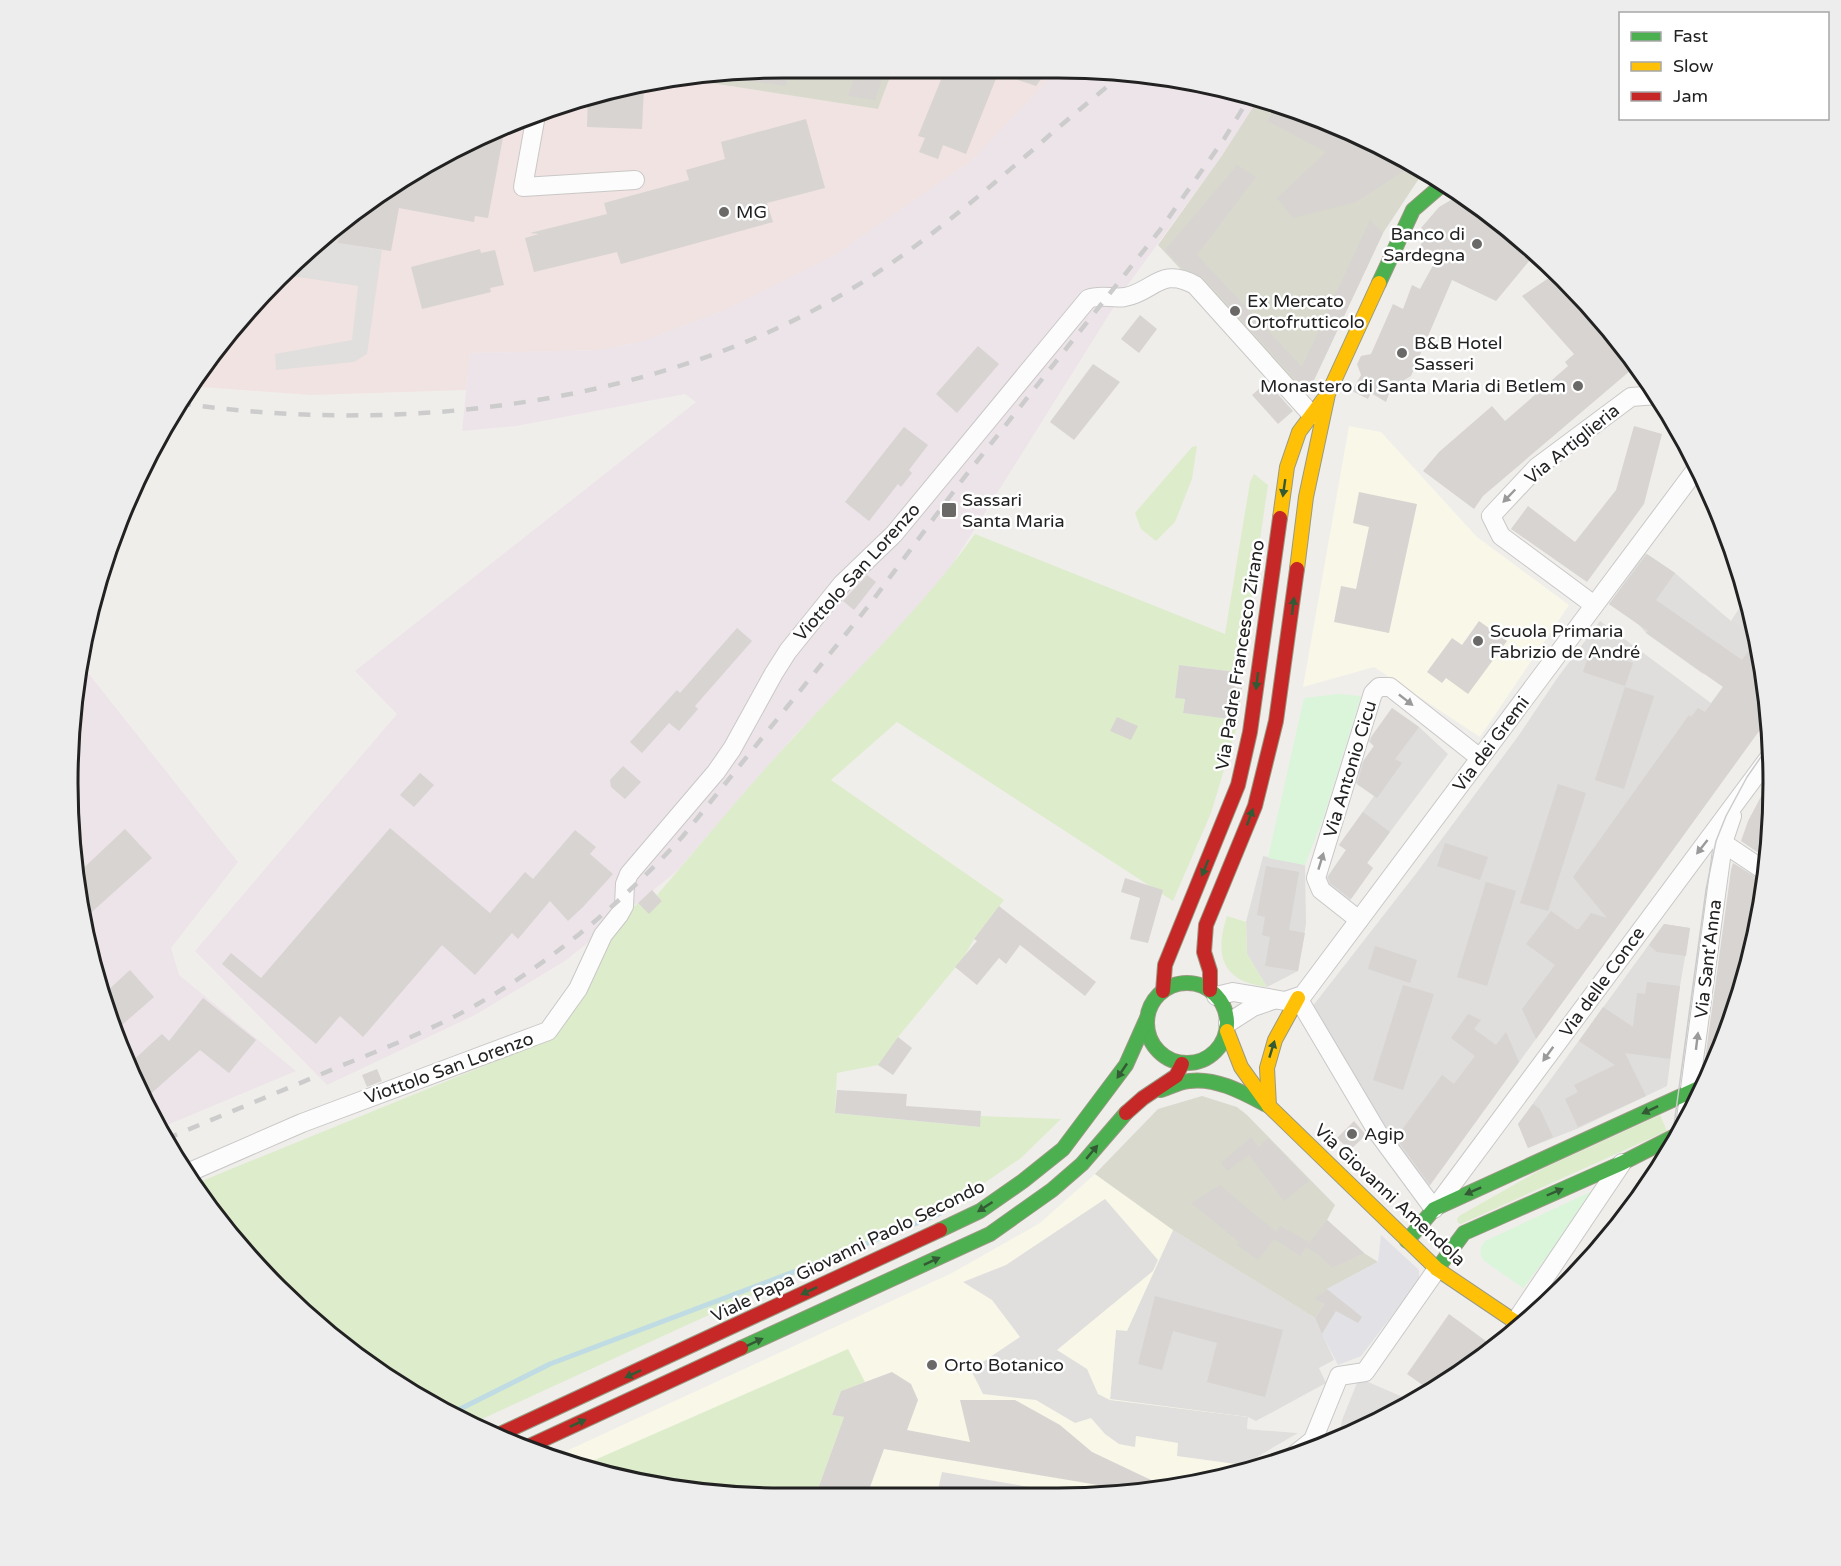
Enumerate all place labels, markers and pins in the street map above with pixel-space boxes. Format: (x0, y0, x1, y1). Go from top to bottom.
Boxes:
place label: MG (736, 201, 767, 223)
marker: MG (717, 205, 731, 219)
place label: Banco di Sardegna (1383, 223, 1465, 266)
marker: Banco di Sardegna (1470, 237, 1484, 251)
place label: Ex Mercato Ortofrutticolo (1247, 290, 1365, 333)
marker: Ex Mercato Ortofrutticolo (1228, 304, 1242, 318)
place label: B&B Hotel Sasseri (1414, 332, 1502, 375)
marker: B&B Hotel Sasseri (1395, 346, 1409, 360)
place label: Monastero di Santa Maria di Betlem (1260, 375, 1566, 397)
marker: Monastero di Santa Maria di Betlem (1571, 379, 1585, 393)
place label: Sassari Santa Maria (962, 489, 1065, 532)
marker: Sassari Santa Maria (940, 501, 958, 519)
place label: Scuola Primaria Fabrizio de André (1490, 620, 1640, 663)
marker: Scuola Primaria Fabrizio de André (1471, 634, 1485, 648)
place label: Agip (1364, 1123, 1404, 1145)
marker: Agip (1345, 1127, 1359, 1141)
place label: Orto Botanico (944, 1354, 1064, 1376)
marker: Orto Botanico (925, 1358, 939, 1372)

